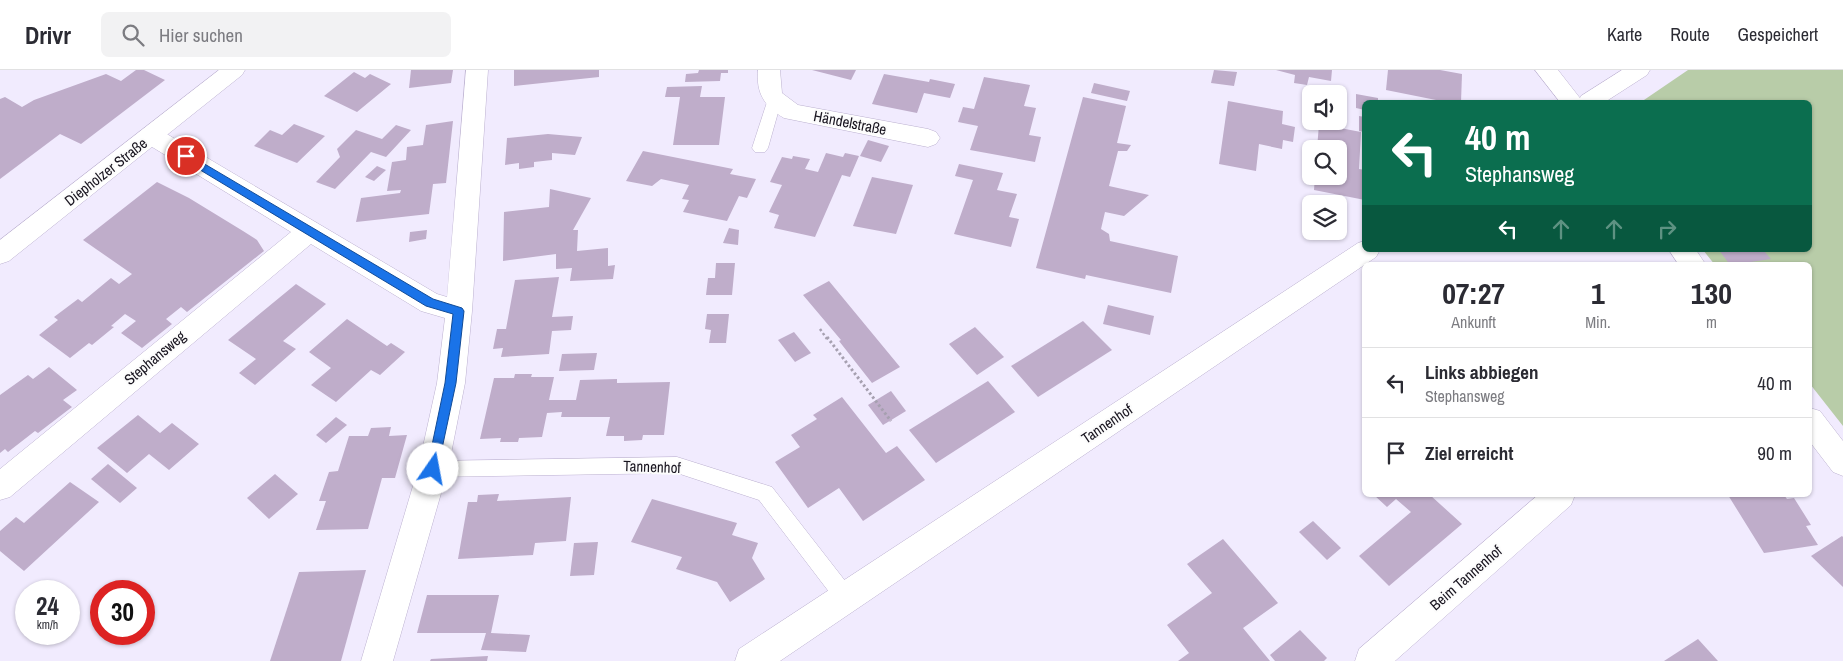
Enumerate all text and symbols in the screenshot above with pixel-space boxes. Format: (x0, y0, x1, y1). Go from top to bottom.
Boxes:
search box (101, 12, 451, 57)
text: Drivr (25, 19, 71, 51)
icon: search (119, 21, 147, 49)
text: Hier suchen (159, 22, 243, 48)
text: Karte (1607, 22, 1642, 47)
text: Route (1670, 22, 1710, 47)
text: Gespeichert (1738, 22, 1818, 47)
map controls (1302, 85, 1347, 240)
button: sound (1302, 85, 1347, 130)
street label: Händelstraße (812, 105, 888, 140)
text: 40 m (1465, 114, 1530, 161)
icon: left (1382, 120, 1447, 185)
street label: Diepholzer Straße (60, 133, 152, 211)
pin (165, 135, 207, 177)
button: search (1302, 140, 1347, 185)
icon: arrive (172, 142, 200, 170)
text: Stephansweg (1465, 159, 1574, 189)
button: layers (1302, 195, 1347, 240)
icon: left (1494, 215, 1522, 243)
icon: ahead (1547, 215, 1575, 243)
icon: ahead (1600, 215, 1628, 243)
icon: right (1653, 215, 1681, 243)
text: 07:27 (1442, 273, 1505, 313)
text: 1 (1591, 273, 1605, 313)
text: 130 (1691, 273, 1732, 313)
text: Ankunft (1451, 311, 1496, 333)
text: Min. (1585, 311, 1611, 333)
text: m (1706, 311, 1717, 333)
street label: Stephansweg (119, 326, 190, 390)
text: Links abbiegen (1425, 359, 1538, 385)
icon: left (1382, 369, 1410, 397)
text: 40 m (1757, 370, 1792, 396)
text: Stephansweg (1425, 385, 1505, 407)
street label: Tannenhof (1077, 398, 1137, 448)
icon: arrive (1382, 439, 1410, 467)
text: Ziel erreicht (1425, 440, 1513, 466)
text: 90 m (1757, 440, 1792, 466)
position arrow (406, 442, 458, 494)
street label: Tannenhof (623, 455, 682, 478)
street label: Beim Tannenhof (1425, 540, 1507, 615)
speed limit sign: 30 (90, 580, 155, 645)
text: 24 (36, 589, 59, 623)
text: km/h (37, 617, 58, 633)

